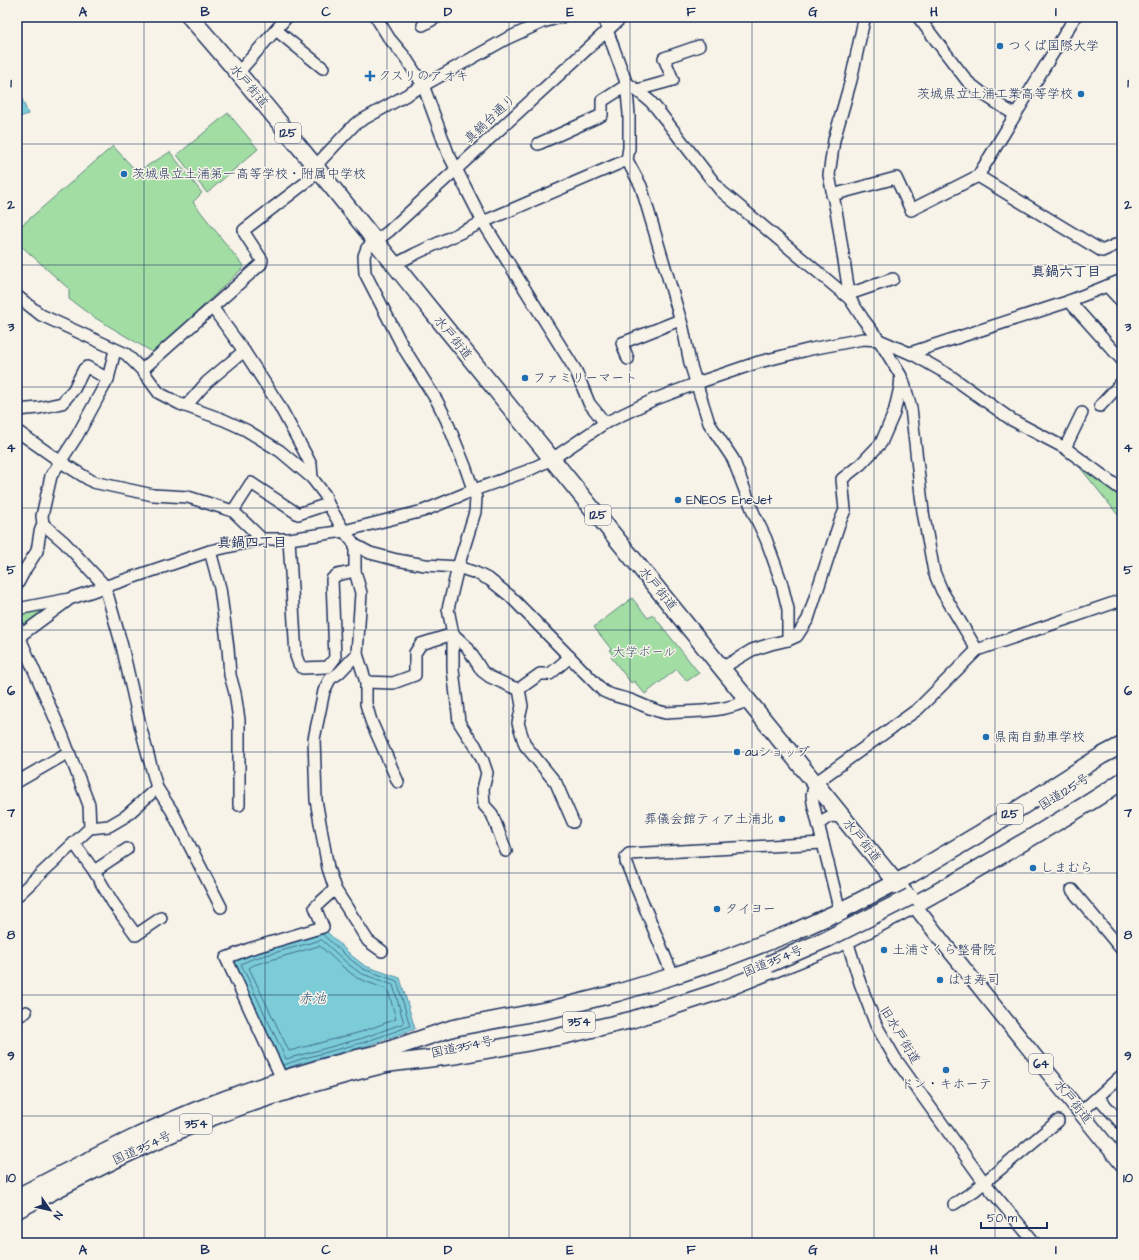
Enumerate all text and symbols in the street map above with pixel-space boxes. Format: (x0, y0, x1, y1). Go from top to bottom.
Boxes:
text: A (79, 3, 88, 21)
text: B (200, 3, 210, 21)
text: C (321, 3, 331, 21)
text: D (444, 3, 453, 21)
text: E (566, 3, 574, 21)
text: F (686, 3, 696, 21)
text: G (808, 3, 818, 21)
text: H (930, 3, 938, 21)
text: I (1055, 3, 1057, 21)
place label: つくば国際大学 (1008, 37, 1099, 55)
marker: つくば国際大学 (995, 41, 1005, 51)
street label: 水戸街道 (225, 60, 273, 112)
place label: クスリのアオキ (378, 67, 469, 85)
marker: クスリのアオキ (365, 71, 375, 81)
text: 1 (10, 74, 12, 92)
text: 1 (1127, 74, 1129, 92)
place label: 茨城県立土浦工業高等学校 (917, 85, 1073, 103)
marker: 茨城県立土浦工業高等学校 (1076, 89, 1086, 99)
street label: 真鍋台通り (460, 90, 520, 148)
road number: 125 (275, 123, 301, 143)
place label: 茨城県立土浦第一高等学校・附属中学校 (132, 165, 366, 183)
marker: 茨城県立土浦第一高等学校・附属中学校 (119, 169, 129, 179)
text: 2 (6, 196, 15, 214)
text: 2 (1123, 196, 1132, 214)
district label: 真鍋六丁目 (1031, 262, 1101, 282)
street label: 水戸街道 (430, 312, 476, 364)
text: 3 (7, 318, 15, 336)
text: 3 (1124, 318, 1132, 336)
place label: ファミリーマート (533, 369, 637, 387)
marker: ファミリーマート (520, 373, 530, 383)
text: 4 (7, 439, 16, 457)
text: 4 (1124, 439, 1133, 457)
place label: ENEOS EneJet (686, 491, 773, 509)
marker: ENEOS EneJet (673, 495, 683, 505)
road number: 125 (585, 505, 611, 525)
district label: 真鍋四丁目 (217, 533, 287, 553)
text: 5 (6, 561, 16, 579)
text: 5 (1123, 561, 1133, 579)
street label: 水戸街道 (635, 563, 681, 615)
park label: 大学ボール (612, 643, 676, 661)
text: 6 (7, 682, 16, 700)
text: 6 (1124, 682, 1133, 700)
place label: 県南自動車学校 (994, 728, 1085, 746)
marker: 県南自動車学校 (981, 732, 991, 742)
place label: auショップ (745, 743, 810, 761)
marker: auショップ (732, 747, 742, 757)
street label: 国道125号 (1035, 769, 1093, 815)
text: 7 (6, 804, 16, 822)
road number: 125 (997, 804, 1023, 824)
text: 7 (1123, 804, 1133, 822)
place label: 葬儀会館ティア土浦北 (644, 810, 774, 828)
marker: 葬儀会館ティア土浦北 (777, 814, 787, 824)
street label: 水戸街道 (839, 815, 885, 867)
place label: しまむら (1041, 859, 1093, 877)
marker: しまむら (1028, 863, 1038, 873)
place label: タイヨー (725, 900, 776, 918)
marker: タイヨー (712, 904, 722, 914)
text: 8 (7, 926, 16, 944)
text: 8 (1124, 926, 1133, 944)
street label: 国道354号 (740, 941, 806, 981)
place label: 土浦さくら整骨院 (892, 941, 996, 959)
marker: 土浦さくら整骨院 (879, 945, 889, 955)
place label: はま寿司 (948, 971, 1000, 989)
marker: はま寿司 (935, 975, 945, 985)
water label: 赤池 (298, 989, 327, 1009)
street label: 旧水戸街道 (876, 1003, 924, 1067)
road number: 354 (563, 1012, 595, 1032)
street label: 国道354号 (429, 1032, 495, 1062)
text: 9 (7, 1047, 15, 1065)
text: 9 (1124, 1047, 1132, 1065)
road number: 64 (1029, 1054, 1053, 1074)
marker: ドン・キホーテ (941, 1065, 951, 1075)
place label: ドン・キホーテ (900, 1075, 992, 1093)
street label: 水戸街道 (1050, 1076, 1096, 1128)
road number: 354 (180, 1114, 212, 1134)
street label: 国道354号 (109, 1126, 175, 1170)
text: 10 (6, 1169, 17, 1187)
text: 10 (1123, 1169, 1134, 1187)
north arrow (30, 1190, 70, 1230)
scale bar (981, 1204, 1047, 1230)
text: N (50, 1208, 66, 1222)
text: 50 m (987, 1210, 1018, 1227)
text: A (79, 1241, 88, 1259)
text: B (200, 1241, 210, 1259)
text: C (321, 1241, 331, 1259)
text: D (444, 1241, 453, 1259)
text: E (566, 1241, 574, 1259)
text: F (686, 1241, 696, 1259)
text: G (808, 1241, 818, 1259)
text: H (930, 1241, 938, 1259)
text: I (1055, 1241, 1057, 1259)

